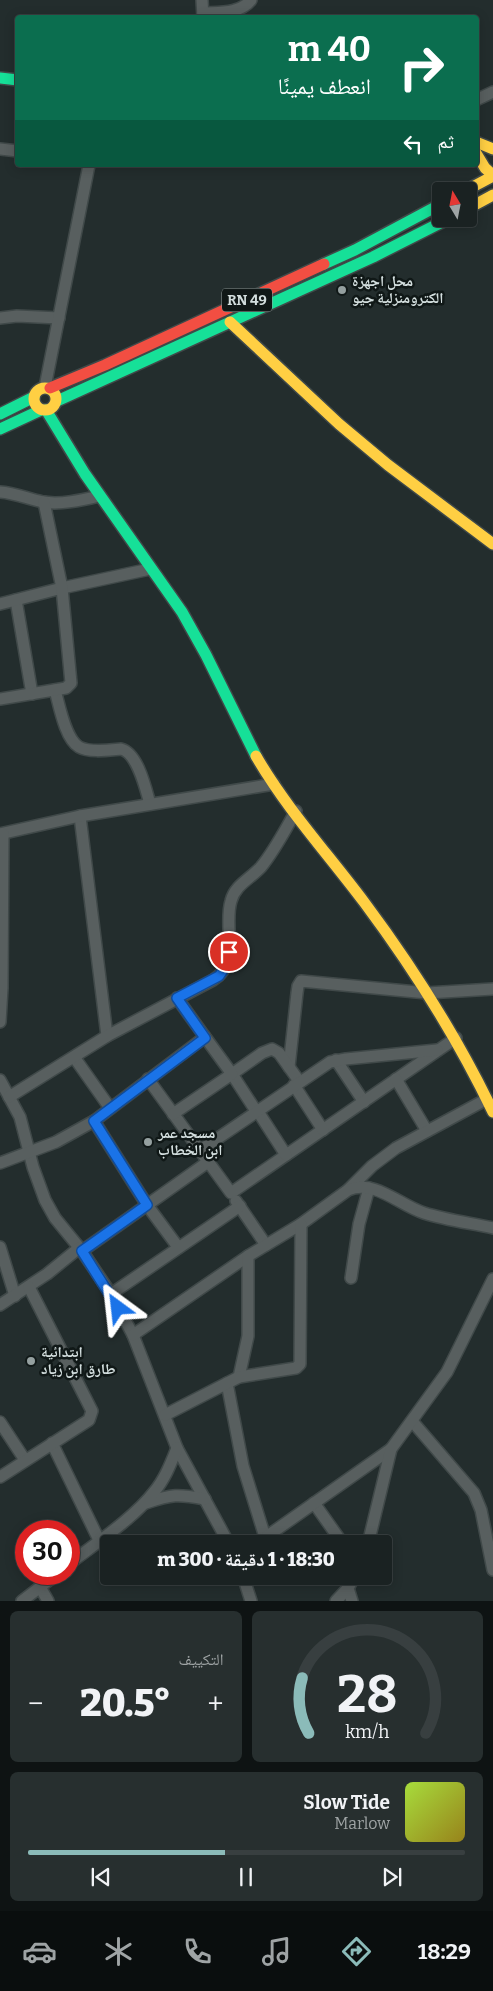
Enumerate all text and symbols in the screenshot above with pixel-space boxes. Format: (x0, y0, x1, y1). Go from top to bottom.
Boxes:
text: 40 m (288, 28, 371, 70)
icon: right (389, 35, 454, 100)
text: انعطف يمينًا (278, 73, 371, 100)
icon: left (399, 130, 427, 158)
text: ثم (437, 130, 454, 153)
north arrow (432, 182, 478, 228)
map controls (432, 182, 477, 227)
place label: محل اجهزة الكترومنزلية جيو (352, 272, 444, 307)
marker: محل اجهزة الكترومنزلية جيو (336, 284, 348, 296)
road number: RN 49 (222, 288, 272, 312)
pin (208, 931, 250, 973)
icon: arrive (215, 938, 243, 966)
place label: مسجد عمر ابن الخطاب (157, 1124, 222, 1159)
marker: مسجد عمر ابن الخطاب (142, 1136, 154, 1148)
position arrow (91, 1281, 143, 1333)
place label: ابتدائية طارق ابن زياد (41, 1343, 116, 1378)
marker: ابتدائية طارق ابن زياد (25, 1355, 37, 1367)
speed limit sign: 30 (15, 1520, 80, 1585)
text: 18:30 · 1 دقيقة · 300 m (157, 1548, 335, 1571)
text: التكييف (179, 1650, 224, 1669)
text: 28 (337, 1663, 398, 1726)
text: 20.5° (80, 1680, 171, 1726)
text: − (28, 1687, 43, 1720)
text: + (208, 1687, 224, 1720)
text: km/h (345, 1721, 389, 1743)
text: Slow Tide (303, 1791, 390, 1814)
text: Marlow (334, 1814, 390, 1833)
icon: previous (87, 1863, 115, 1891)
icon: pause (232, 1863, 260, 1891)
icon: next (378, 1863, 406, 1891)
icon: car (22, 1934, 57, 1969)
icon: climate (101, 1934, 136, 1969)
icon: phone (180, 1934, 215, 1969)
icon: music (259, 1934, 294, 1969)
icon: directions (339, 1934, 374, 1969)
text: 18:29 (418, 1938, 471, 1965)

